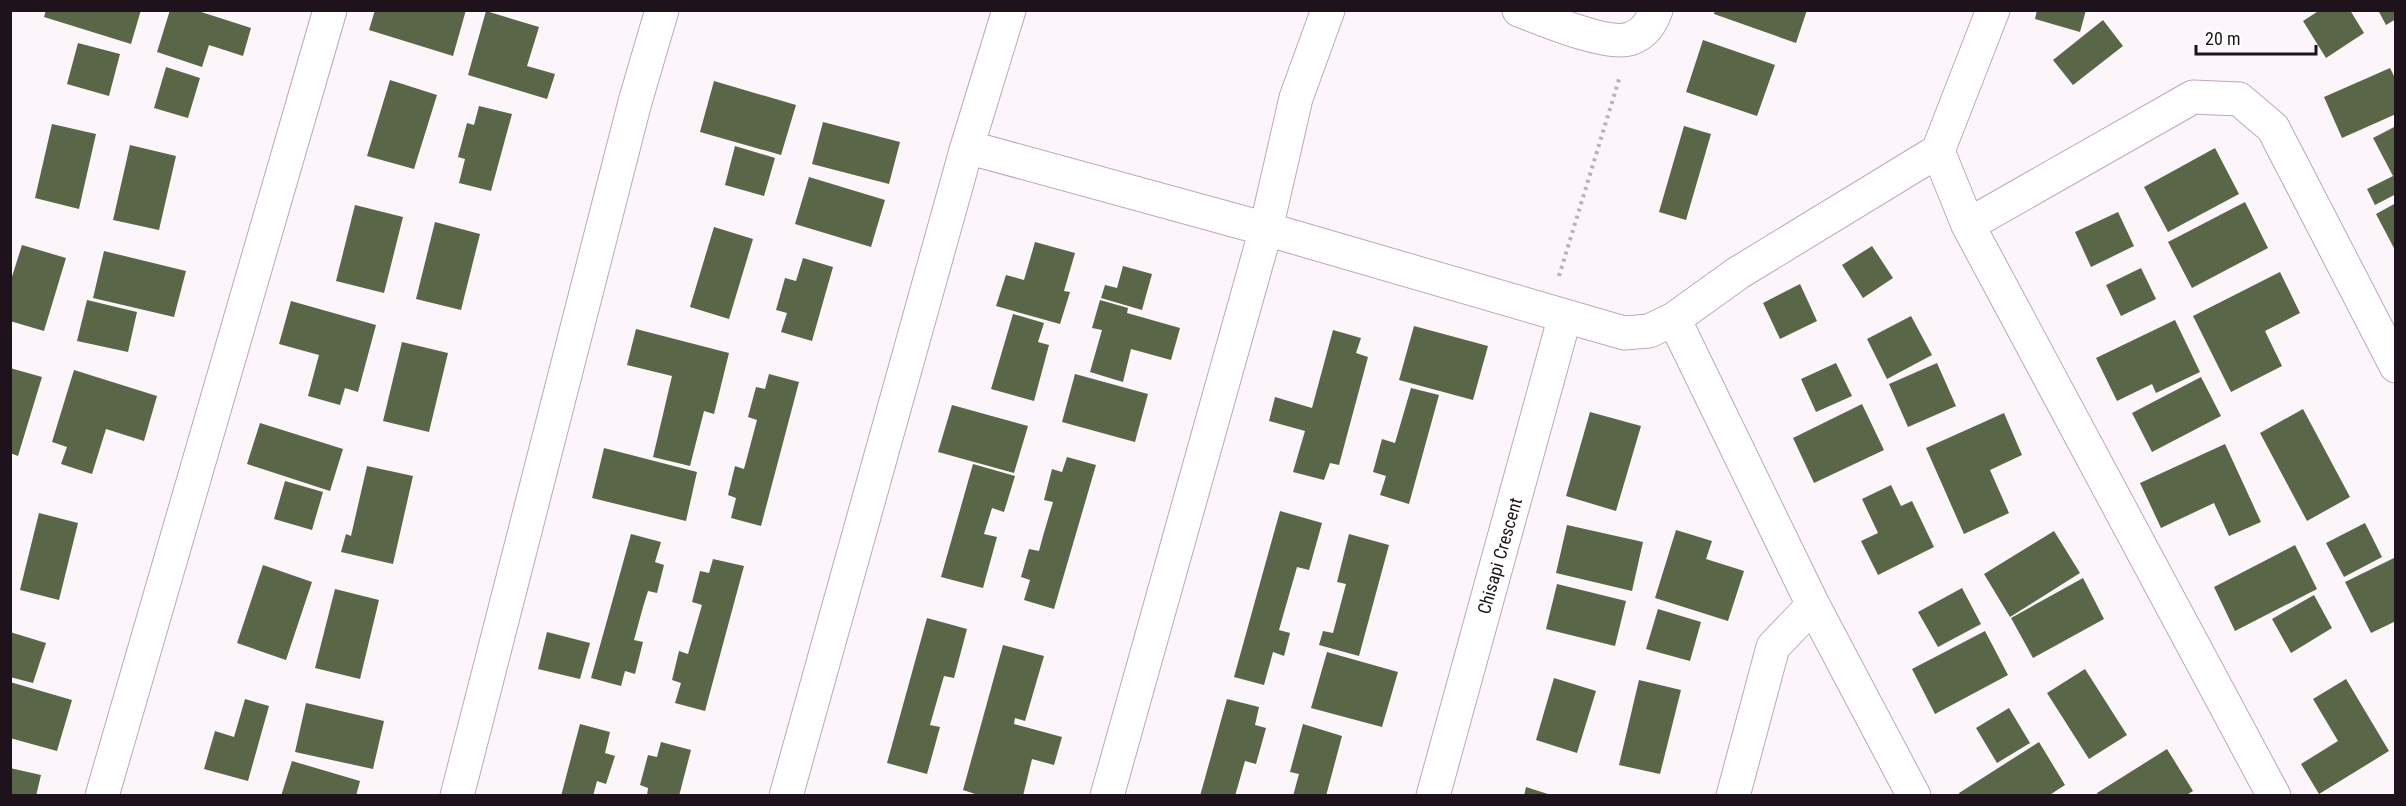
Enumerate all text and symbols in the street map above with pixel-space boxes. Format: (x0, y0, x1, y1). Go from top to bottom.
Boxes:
scale bar (2196, 18, 2316, 56)
text: 20 m (2205, 28, 2240, 49)
street label: Chisapi Crescent (1473, 495, 1526, 616)

